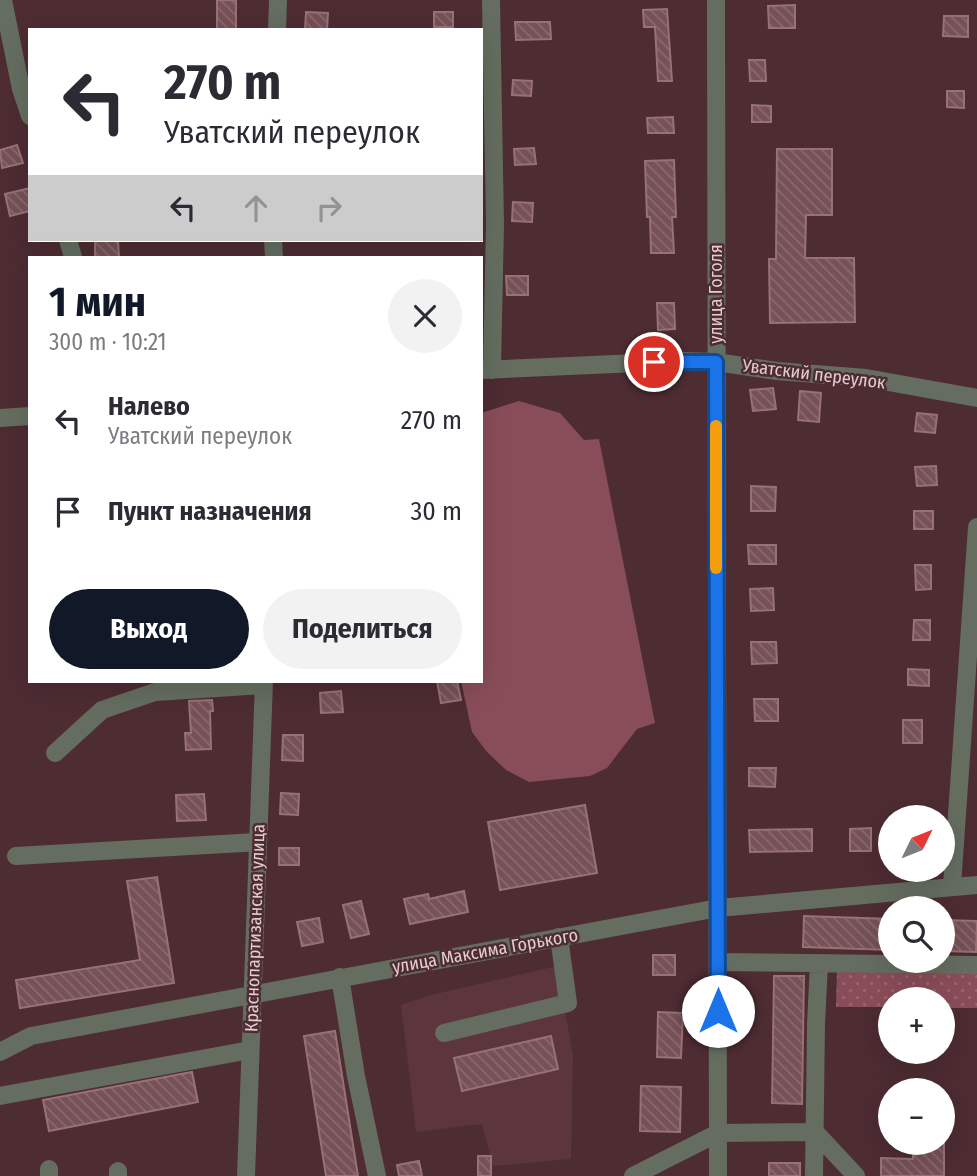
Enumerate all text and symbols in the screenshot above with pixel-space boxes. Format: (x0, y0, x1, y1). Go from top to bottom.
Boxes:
text: 270 m (164, 53, 281, 112)
icon: left (49, 56, 140, 147)
text: Уватский переулок (164, 113, 420, 151)
icon: left (164, 189, 202, 227)
icon: ahead (237, 189, 275, 227)
icon: right (310, 189, 348, 227)
street label: улица Гоголя (705, 244, 727, 344)
text: 1 мин (49, 277, 146, 327)
button: close (388, 279, 462, 353)
text: 300 m · 10:21 (49, 328, 167, 356)
pin (624, 332, 684, 392)
icon: arrive (635, 343, 673, 381)
street label: Уватский переулок (740, 354, 887, 394)
text: Налево (108, 391, 190, 422)
icon: left (49, 402, 87, 440)
text: 270 m (401, 405, 462, 436)
text: Уватский переулок (108, 422, 292, 450)
icon: arrive (49, 493, 87, 531)
text: Пункт назначения (108, 496, 312, 527)
text: 30 m (411, 496, 462, 527)
button: Выход (49, 589, 249, 669)
button: Поделиться (263, 589, 462, 669)
north arrow (878, 805, 956, 882)
map controls (878, 805, 955, 1155)
street label: Краснопартизанская улица (240, 823, 270, 1032)
button: search (878, 896, 955, 973)
street label: улица Максима Горького (390, 924, 580, 978)
position arrow (681, 974, 755, 1048)
button: + (878, 987, 955, 1064)
button: − (878, 1078, 955, 1155)

